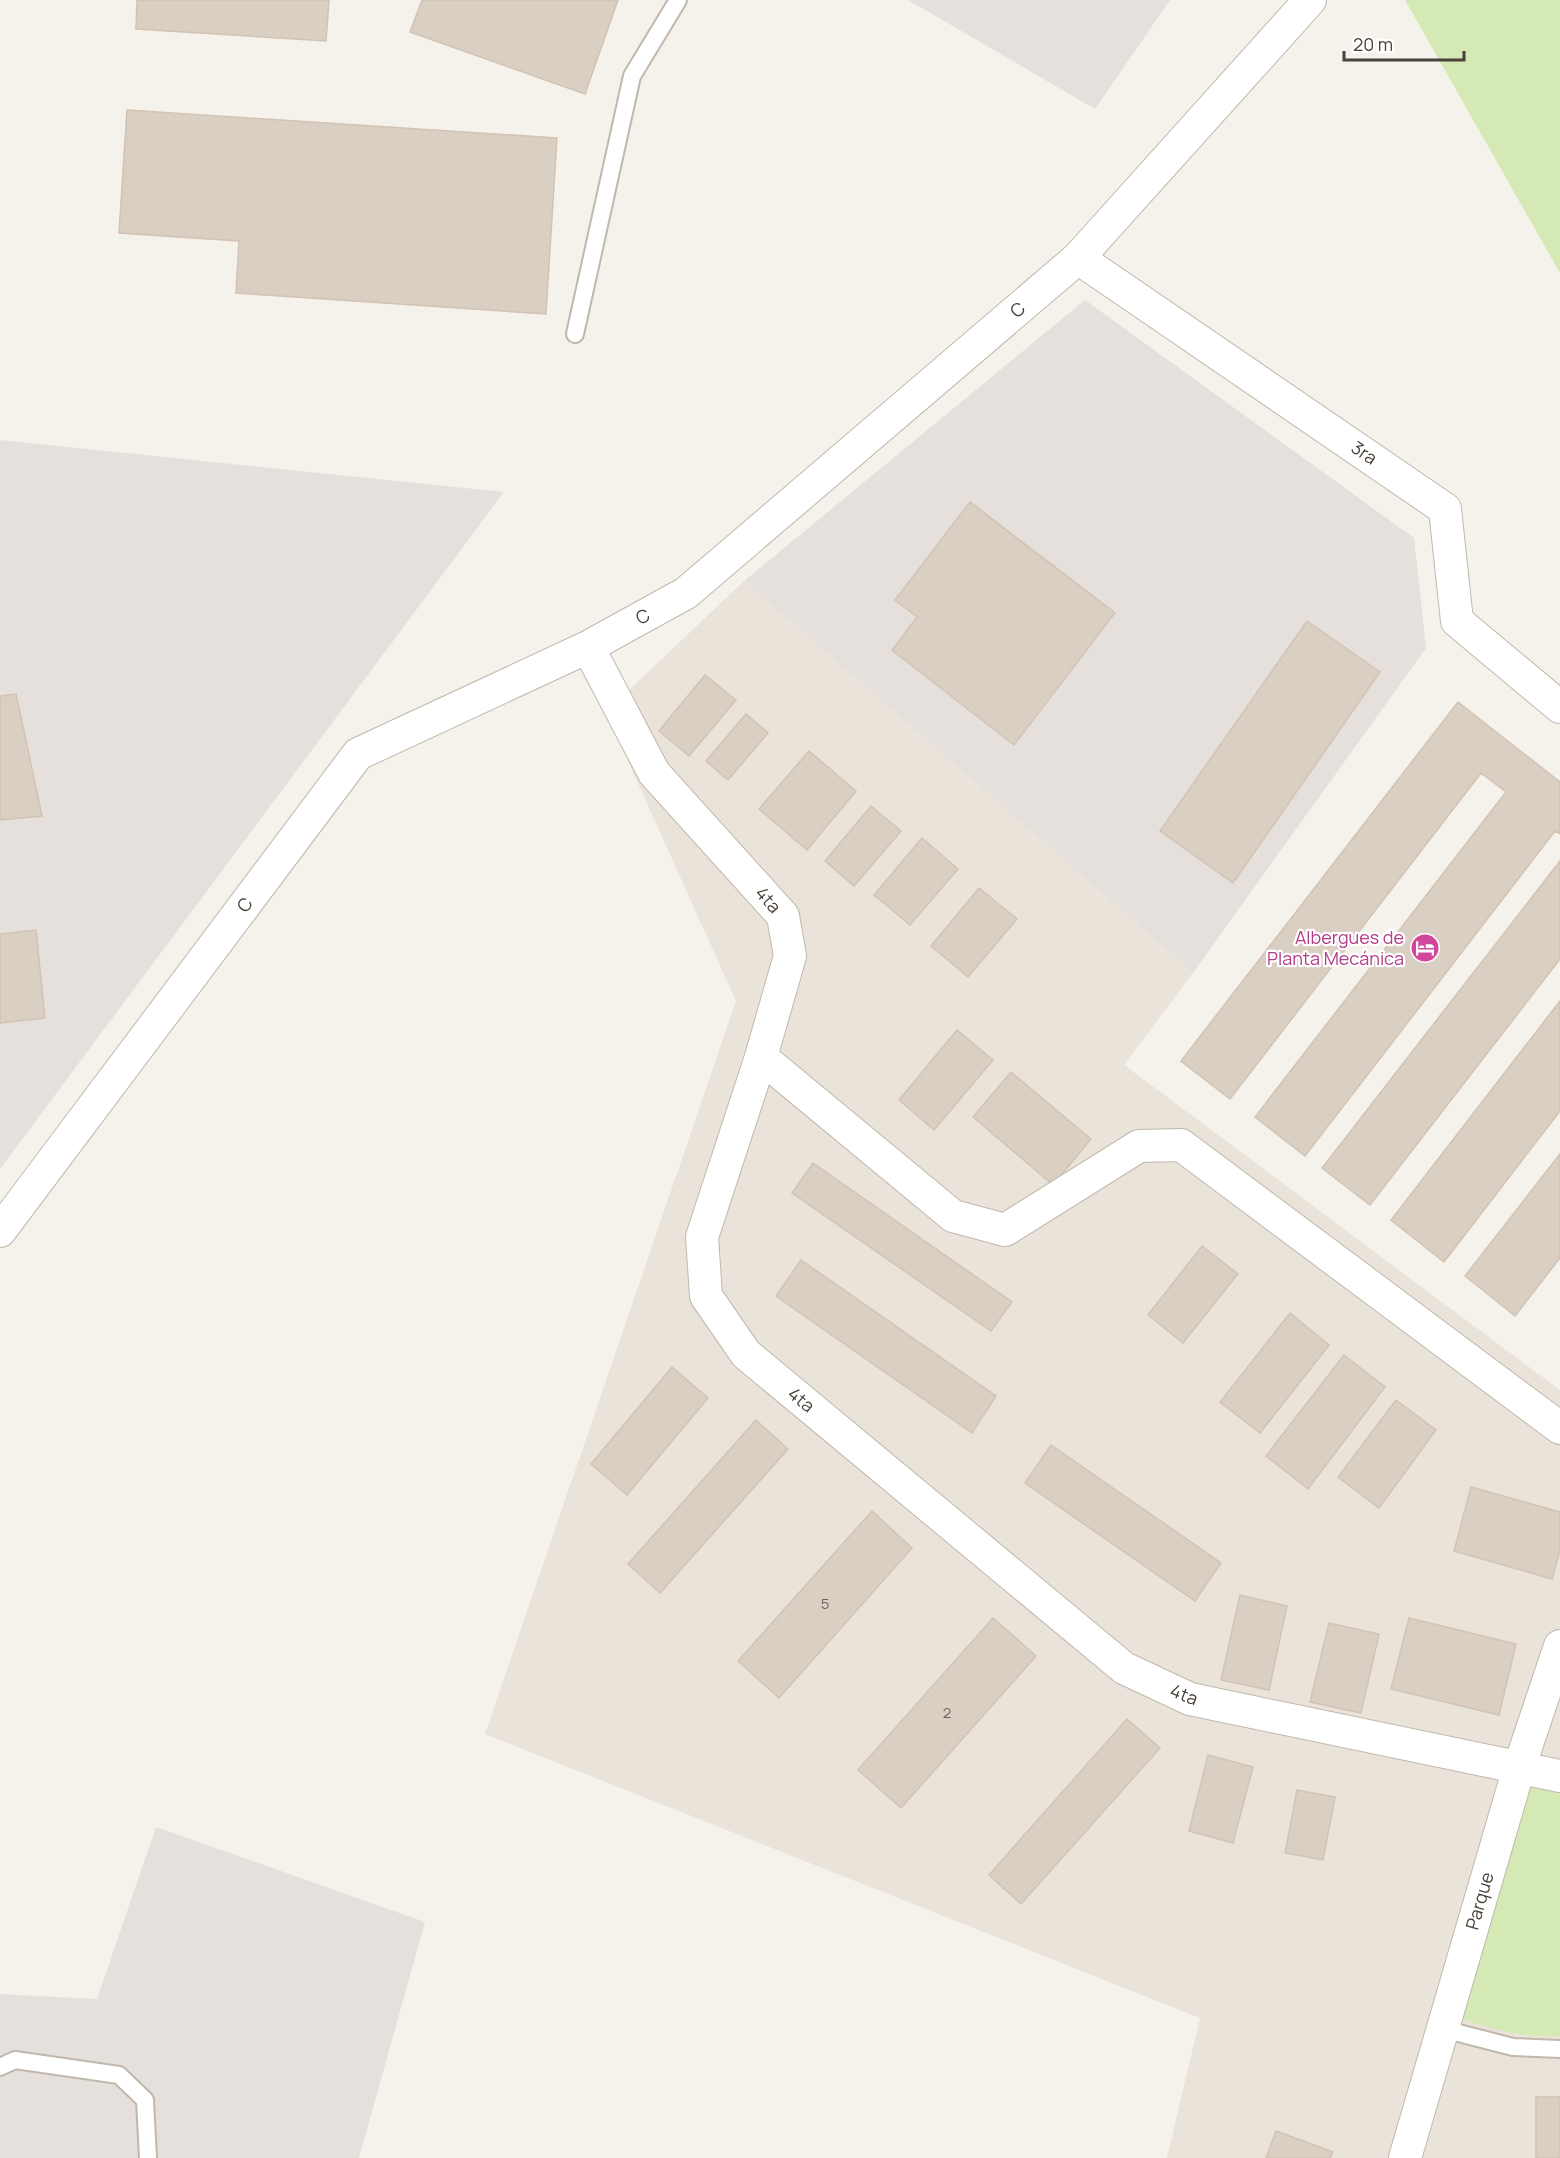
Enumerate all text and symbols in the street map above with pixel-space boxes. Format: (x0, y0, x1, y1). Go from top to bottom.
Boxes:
scale bar (1344, 24, 1464, 62)
text: 20 m (1353, 32, 1393, 56)
street label: C (1005, 296, 1030, 323)
street label: 3ra (1347, 435, 1382, 469)
street label: C (631, 602, 654, 630)
street label: 4ta (751, 881, 787, 918)
street label: C (231, 892, 258, 917)
place label: Albergues de Planta Mecánica (1267, 925, 1404, 970)
hotel icon: Albergues de Planta Mecánica (1409, 932, 1441, 964)
street label: 4ta (783, 1381, 820, 1417)
house number: 5 (821, 1593, 829, 1614)
street label: 4ta (1167, 1678, 1202, 1710)
house number: 2 (943, 1702, 951, 1723)
street label: Parque (1459, 1869, 1499, 1932)

